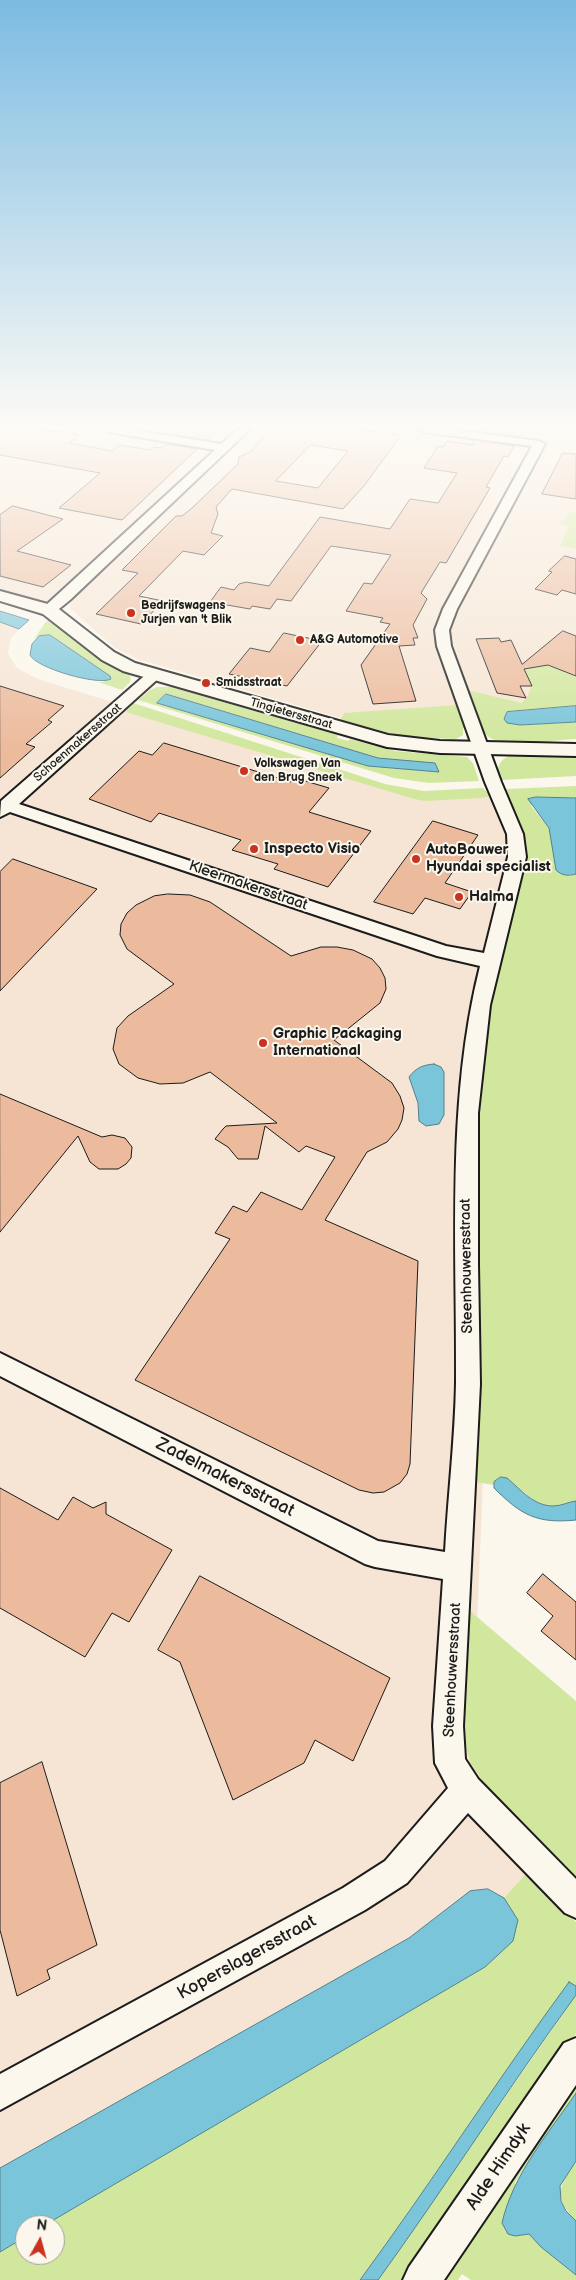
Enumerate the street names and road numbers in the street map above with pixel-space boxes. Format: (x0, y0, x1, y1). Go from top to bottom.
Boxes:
street label: Tingietersstraat (248, 695, 334, 733)
street label: Schoenmakersstraat (31, 701, 125, 785)
street label: Kleermakersstraat (186, 857, 310, 915)
street label: Steenhouwersstraat (457, 1198, 477, 1334)
street label: Zadelmakersstraat (152, 1434, 298, 1522)
street label: Steenhouwersstraat (440, 1602, 466, 1738)
street label: Koperslagersstraat (174, 1911, 320, 2005)
street label: Alde Himdyk (462, 2119, 536, 2215)

